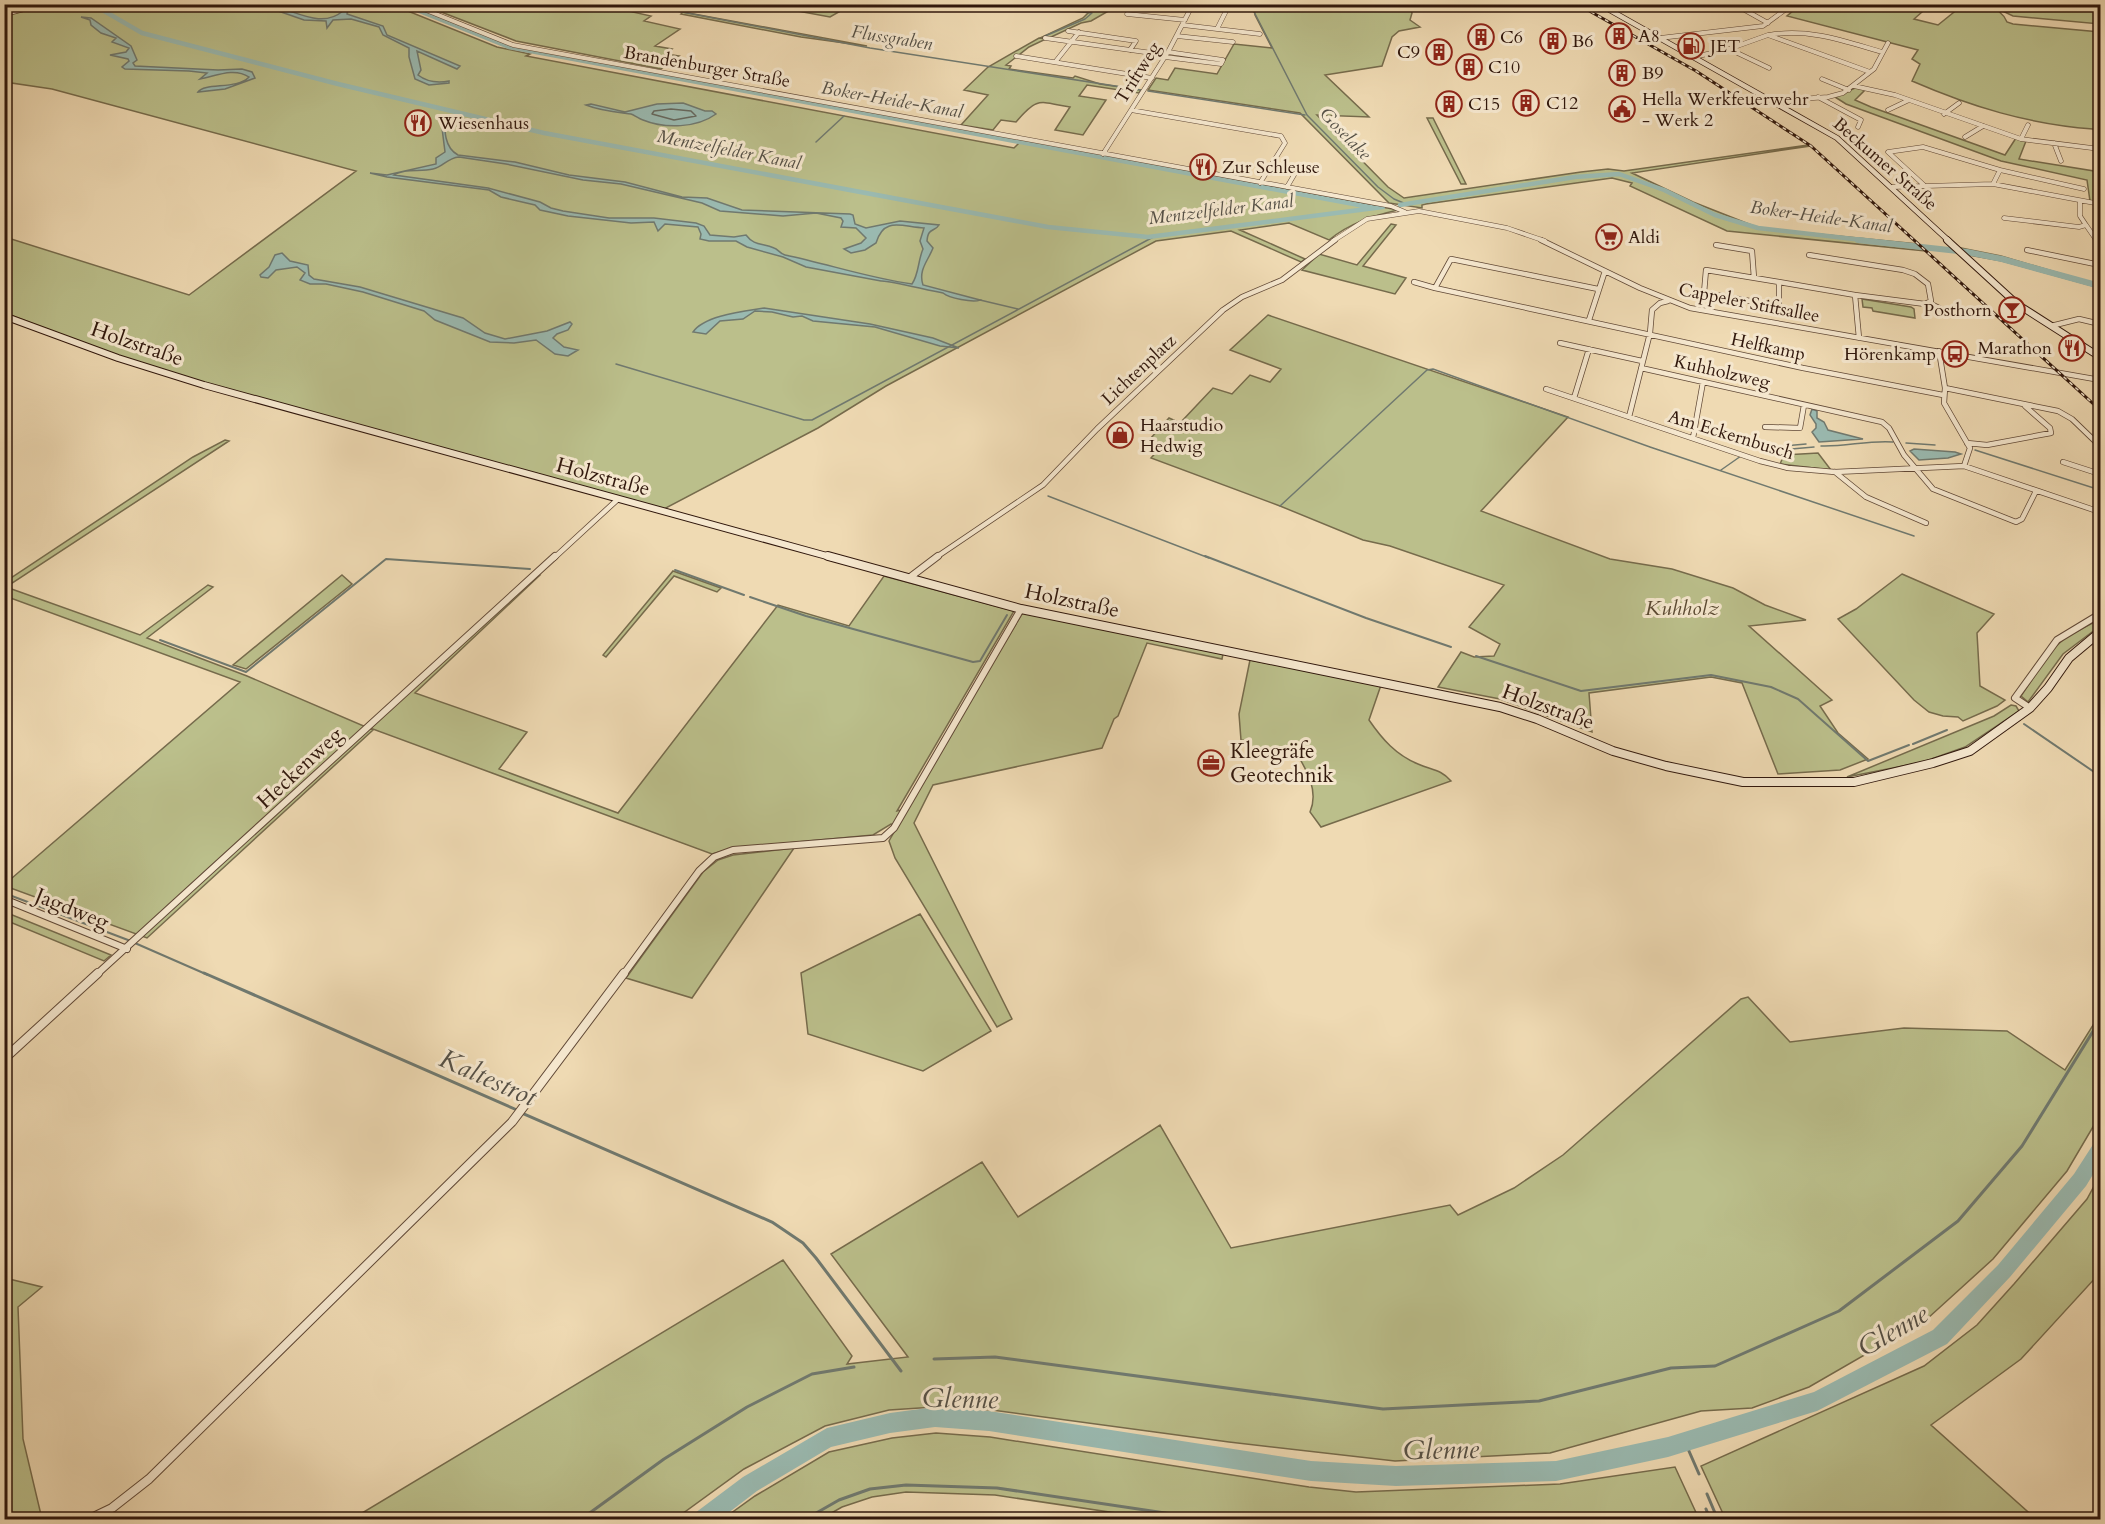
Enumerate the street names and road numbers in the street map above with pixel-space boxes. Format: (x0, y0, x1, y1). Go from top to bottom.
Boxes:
street label: Triftweg (1109, 36, 1167, 109)
street label: Brandenburger Straße (622, 40, 792, 94)
street label: Beckumer Straße (1827, 112, 1943, 216)
street label: Cappeler Stiftsallee (1676, 277, 1822, 329)
street label: Holzstraße (87, 315, 187, 373)
street label: Helfkamp (1728, 327, 1808, 367)
street label: Lichtenplatz (1096, 329, 1182, 411)
street label: Kuhholzweg (1671, 349, 1773, 395)
street label: Am Eckernbusch (1665, 404, 1797, 466)
street label: Holzstraße (553, 451, 653, 503)
street label: Holzstraße (1022, 577, 1122, 625)
street label: Holzstraße (1498, 677, 1598, 737)
street label: Heckenweg (251, 721, 349, 815)
street label: Jagdweg (28, 880, 113, 937)

